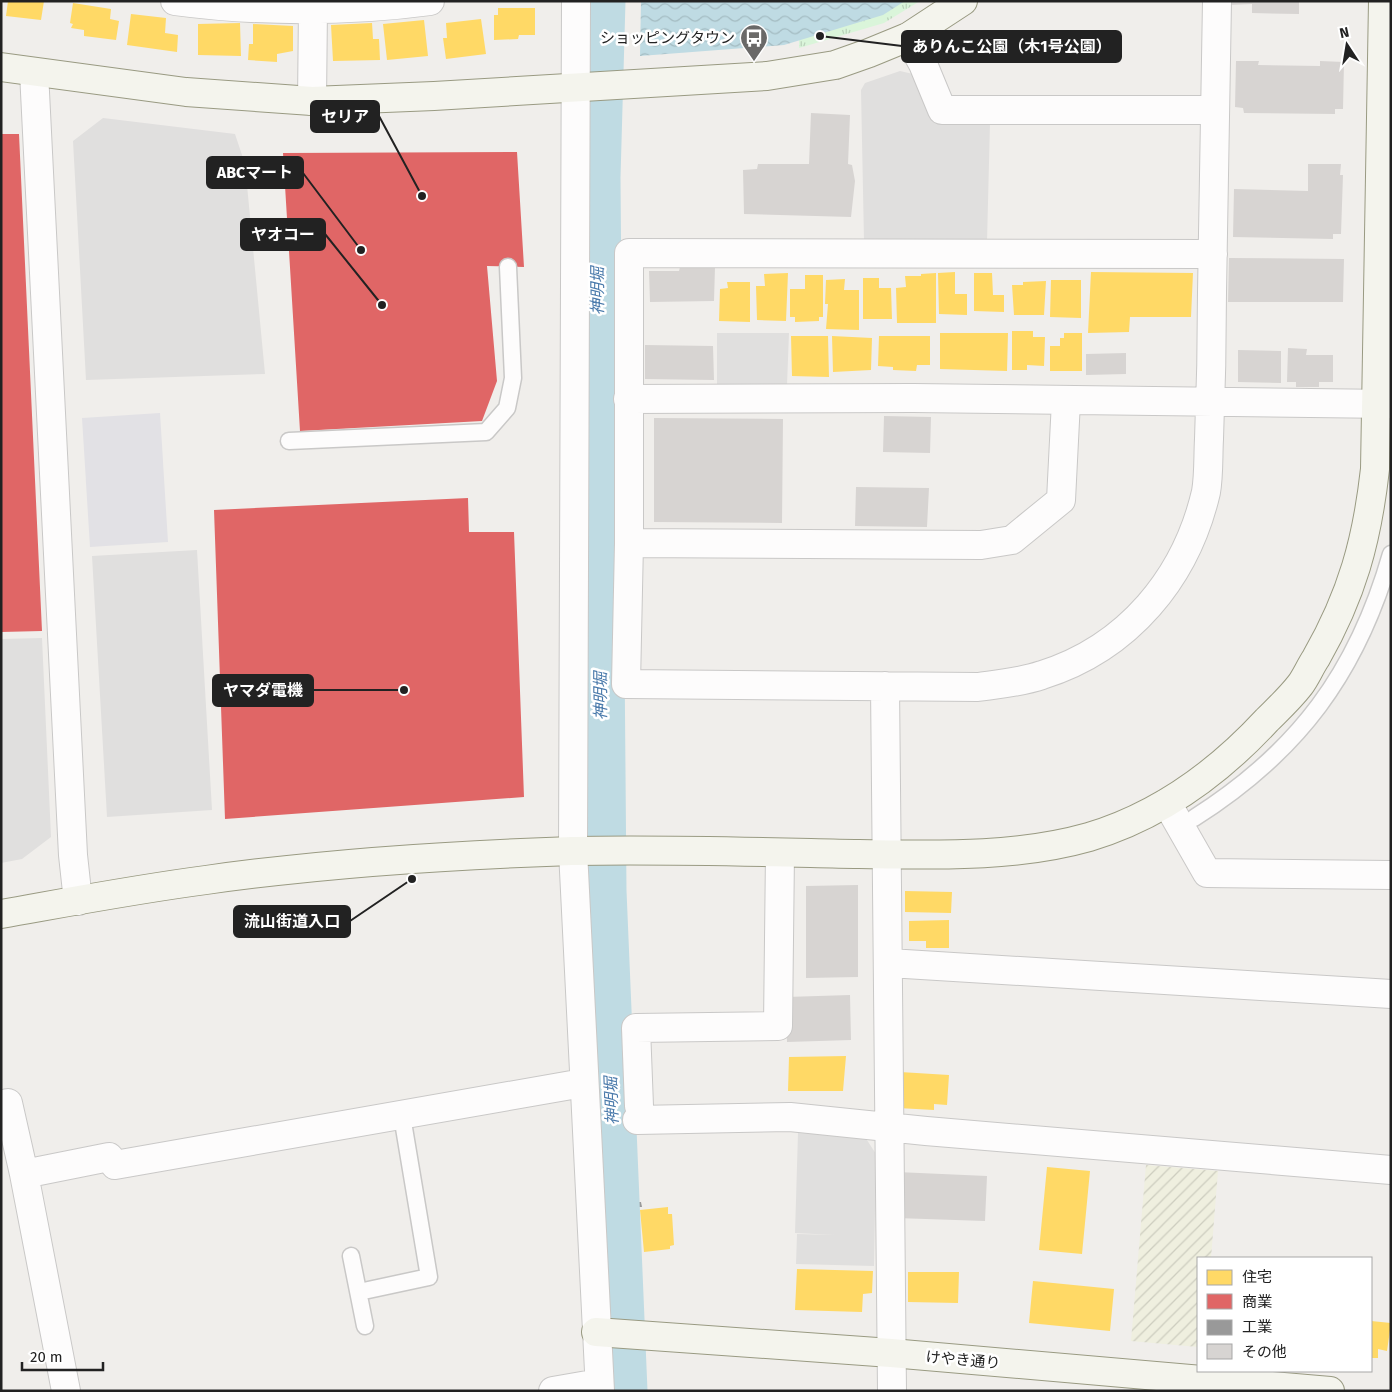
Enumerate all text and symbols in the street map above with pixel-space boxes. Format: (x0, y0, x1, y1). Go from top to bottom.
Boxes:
north arrow (1322, 20, 1372, 70)
bus stop icon: ショッピングタウン (739, 23, 769, 62)
text: N (1338, 23, 1351, 42)
place label: ショッピングタウン (600, 29, 735, 47)
callout: ありんこ公園（木1号公園） (902, 31, 1121, 62)
text: ありんこ公園（木1号公園） (912, 37, 1112, 56)
callout: セリア (311, 101, 379, 132)
text: セリア (321, 107, 369, 126)
callout: ABCマート (207, 157, 303, 188)
text: ABCマート (216, 163, 293, 182)
callout: ヤオコー (241, 219, 325, 250)
text: ヤオコー (251, 225, 315, 244)
water label: 神明堀 (588, 264, 607, 315)
water label: 神明堀 (591, 669, 610, 720)
callout: ヤマダ電機 (213, 675, 313, 706)
text: ヤマダ電機 (223, 681, 303, 700)
callout: 流山街道入口 (234, 906, 350, 937)
text: 流山街道入口 (244, 912, 340, 931)
water label: 神明堀 (601, 1074, 622, 1125)
legend (1197, 1257, 1372, 1372)
text: 住宅 (1242, 1268, 1272, 1286)
text: 商業 (1242, 1293, 1272, 1311)
text: 工業 (1242, 1318, 1272, 1336)
scale bar (22, 1340, 104, 1372)
text: その他 (1242, 1343, 1287, 1361)
text: 20 m (30, 1348, 63, 1366)
street label: けやき通り (925, 1348, 1001, 1372)

